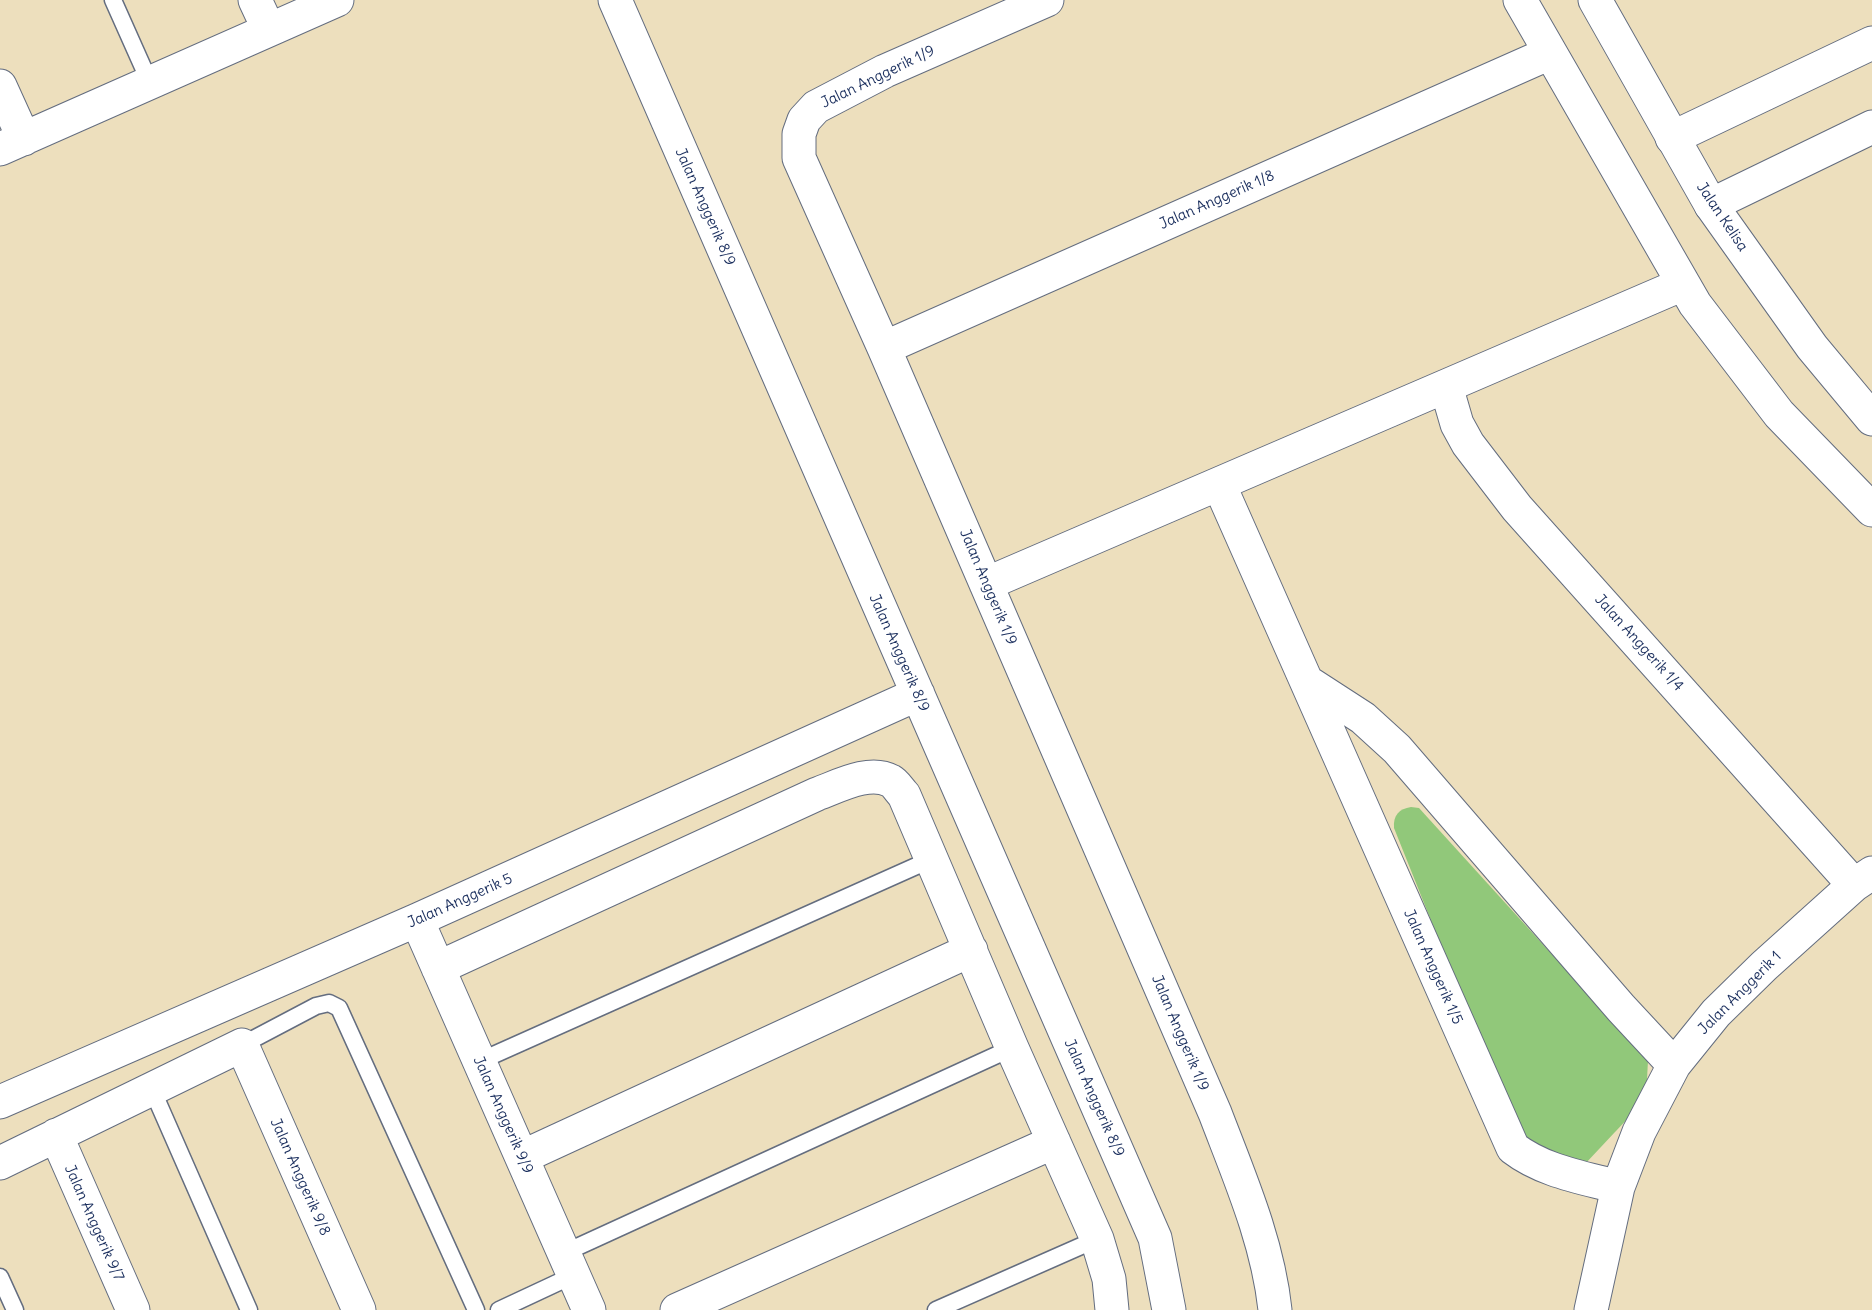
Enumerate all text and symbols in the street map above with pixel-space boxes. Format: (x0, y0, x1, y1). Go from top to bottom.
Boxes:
street label: Jalan Anggerik 1/9 (818, 42, 938, 112)
street label: Jalan Anggerik 8/9 (671, 145, 739, 269)
street label: Jalan Anggerik 1/8 (1157, 167, 1277, 233)
street label: Jalan Kelisa (1692, 179, 1752, 255)
street label: Jalan Anggerik 1/9 (955, 526, 1021, 648)
street label: Jalan Anggerik 8/9 (865, 591, 933, 715)
street label: Jalan Anggerik 1/4 (1591, 591, 1687, 695)
street label: Jalan Anggerik 5 (405, 870, 515, 932)
street label: Jalan Anggerik 1/5 (1400, 907, 1466, 1027)
street label: Jalan Anggerik 1 (1695, 948, 1785, 1038)
street label: Jalan Anggerik 1/9 (1147, 972, 1213, 1094)
street label: Jalan Anggerik 8/9 (1060, 1036, 1128, 1160)
street label: Jalan Anggerik 9/9 (469, 1053, 537, 1177)
street label: Jalan Anggerik 9/8 (266, 1115, 334, 1239)
street label: Jalan Anggerik 9/7 (60, 1162, 128, 1284)

